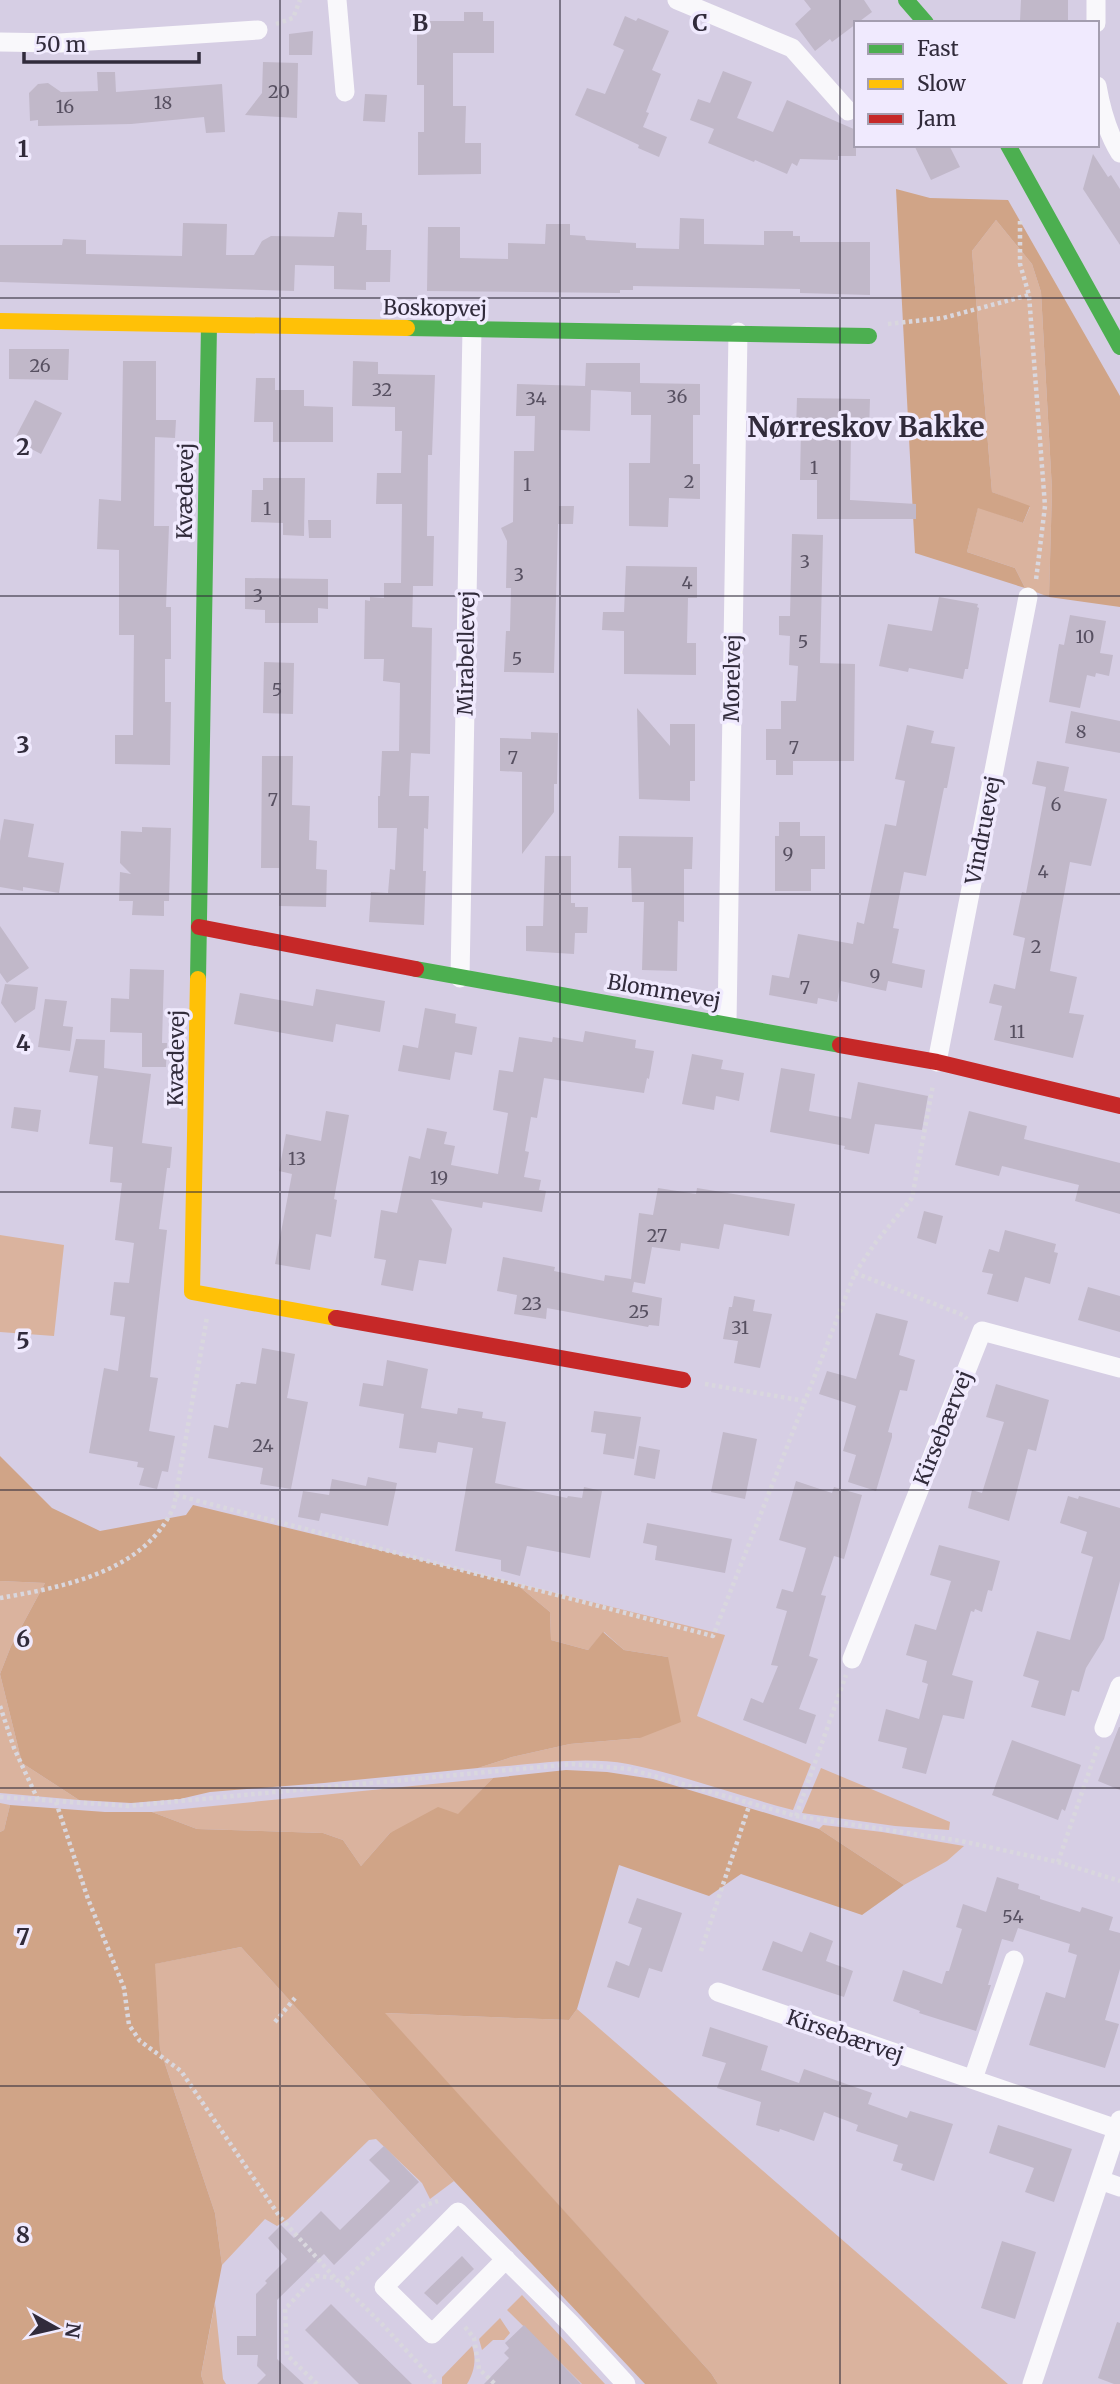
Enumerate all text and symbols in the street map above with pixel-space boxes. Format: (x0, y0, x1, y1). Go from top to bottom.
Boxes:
text: B (412, 8, 428, 37)
text: C (692, 8, 708, 37)
scale bar (24, 21, 200, 65)
legend (854, 21, 1099, 147)
text: 50 m (35, 31, 86, 58)
text: Fast (917, 35, 959, 62)
text: Slow (917, 70, 966, 97)
house number: 20 (268, 80, 290, 103)
house number: 18 (154, 91, 172, 114)
house number: 16 (56, 95, 74, 118)
text: Jam (916, 105, 956, 132)
text: 1 (18, 134, 29, 163)
street label: Boskopvej (383, 294, 487, 322)
house number: 26 (29, 354, 51, 377)
house number: 32 (372, 378, 392, 401)
house number: 36 (667, 385, 688, 408)
house number: 34 (525, 387, 547, 410)
district label: Nørreskov Bakke (747, 409, 985, 445)
text: 2 (16, 432, 30, 461)
street label: Kvædevej (171, 442, 199, 540)
house number: 1 (810, 456, 818, 479)
house number: 2 (684, 470, 694, 493)
house number: 1 (523, 473, 531, 496)
house number: 1 (263, 497, 271, 520)
house number: 3 (800, 550, 810, 573)
house number: 3 (514, 563, 524, 586)
house number: 4 (681, 571, 693, 594)
house number: 3 (253, 584, 263, 607)
street label: Mirabellevej (451, 590, 481, 716)
house number: 10 (1076, 625, 1094, 648)
house number: 5 (798, 630, 808, 653)
street label: Morelvej (718, 634, 746, 722)
house number: 5 (512, 647, 522, 670)
house number: 5 (272, 678, 282, 701)
house number: 8 (1076, 720, 1086, 743)
text: 3 (16, 730, 30, 759)
house number: 7 (789, 736, 799, 759)
house number: 7 (508, 746, 518, 769)
street label: Vindruevej (959, 773, 1007, 888)
house number: 7 (268, 788, 278, 811)
house number: 6 (1051, 793, 1062, 816)
house number: 9 (783, 842, 793, 865)
house number: 4 (1037, 860, 1049, 883)
house number: 2 (1031, 935, 1041, 958)
house number: 9 (870, 964, 880, 987)
street label: Blommevej (605, 968, 723, 1014)
house number: 7 (800, 976, 810, 999)
street label: Kvædevej (162, 1009, 190, 1107)
house number: 11 (1009, 1020, 1025, 1043)
text: 4 (16, 1028, 31, 1057)
house number: 13 (288, 1147, 306, 1170)
house number: 19 (430, 1166, 448, 1189)
house number: 27 (647, 1224, 667, 1247)
house number: 23 (522, 1292, 542, 1315)
house number: 25 (629, 1300, 649, 1323)
house number: 31 (731, 1316, 749, 1339)
text: 5 (16, 1326, 30, 1355)
street label: Kirsebærvej (908, 1366, 978, 1490)
house number: 24 (252, 1434, 274, 1457)
text: 6 (16, 1624, 30, 1653)
house number: 54 (1002, 1905, 1024, 1928)
text: 7 (16, 1922, 30, 1951)
street label: Kirsebærvej (783, 2003, 907, 2069)
text: 8 (16, 2220, 30, 2249)
north arrow (21, 2293, 91, 2363)
text: N (60, 2321, 86, 2339)

